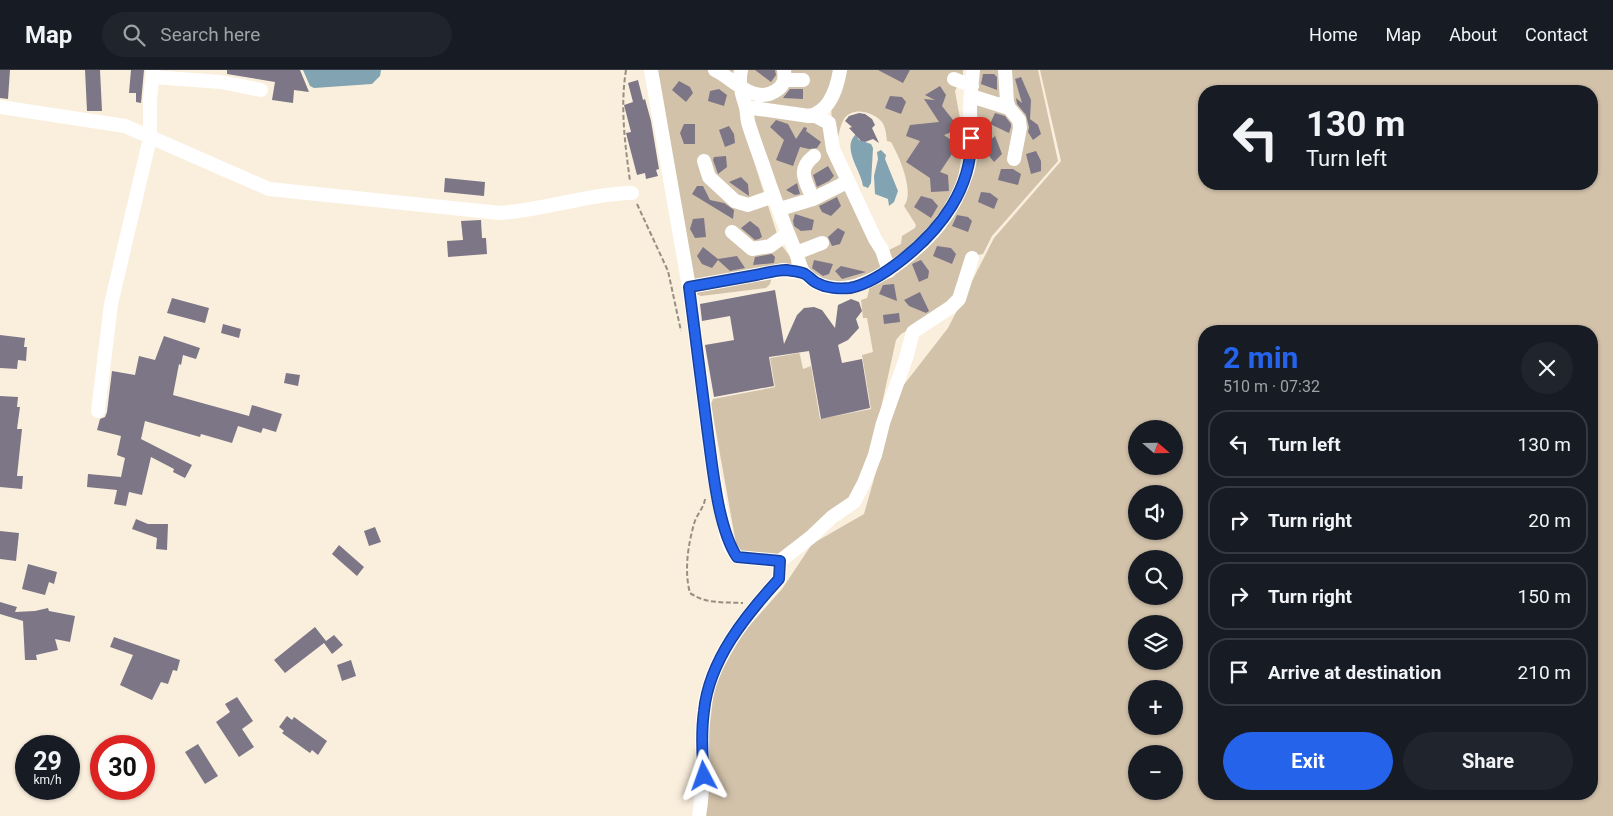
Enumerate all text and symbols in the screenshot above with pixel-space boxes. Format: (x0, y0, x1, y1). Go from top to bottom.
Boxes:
search box (102, 12, 452, 57)
text: Map (25, 21, 72, 49)
icon: search (120, 21, 148, 49)
text: Search here (160, 23, 260, 46)
text: Home (1309, 24, 1358, 45)
text: Map (1386, 24, 1421, 45)
text: About (1449, 24, 1497, 45)
text: Contact (1525, 24, 1588, 45)
text: 130 m (1306, 104, 1405, 145)
icon: left (1223, 105, 1288, 170)
pin (950, 117, 992, 159)
icon: arrive (957, 124, 985, 152)
text: Turn left (1306, 146, 1387, 171)
text: 2 min (1223, 340, 1298, 375)
button: close (1521, 342, 1573, 394)
text: 510 m · 07:32 (1223, 377, 1320, 396)
north arrow (1128, 420, 1182, 475)
map controls (1128, 420, 1183, 800)
icon: left (1225, 430, 1253, 458)
text: Turn left (1268, 433, 1341, 456)
text: 130 m (1518, 433, 1571, 456)
button: sound (1128, 485, 1183, 540)
icon: right (1225, 506, 1253, 534)
text: Turn right (1268, 509, 1352, 532)
text: 20 m (1528, 509, 1571, 532)
button: search (1128, 550, 1183, 605)
icon: right (1225, 582, 1253, 610)
text: Turn right (1268, 585, 1352, 608)
text: 150 m (1518, 585, 1571, 608)
button: layers (1128, 615, 1183, 670)
icon: arrive (1225, 658, 1253, 686)
text: Arrive at destination (1268, 661, 1441, 684)
text: 210 m (1518, 661, 1571, 684)
button: + (1128, 680, 1183, 735)
button: Exit (1223, 732, 1393, 790)
button: Share (1403, 732, 1573, 790)
speed limit sign: 30 (90, 735, 155, 800)
button: − (1128, 745, 1183, 800)
text: 29 (33, 747, 62, 776)
position arrow (677, 749, 729, 801)
text: km/h (33, 773, 62, 787)

